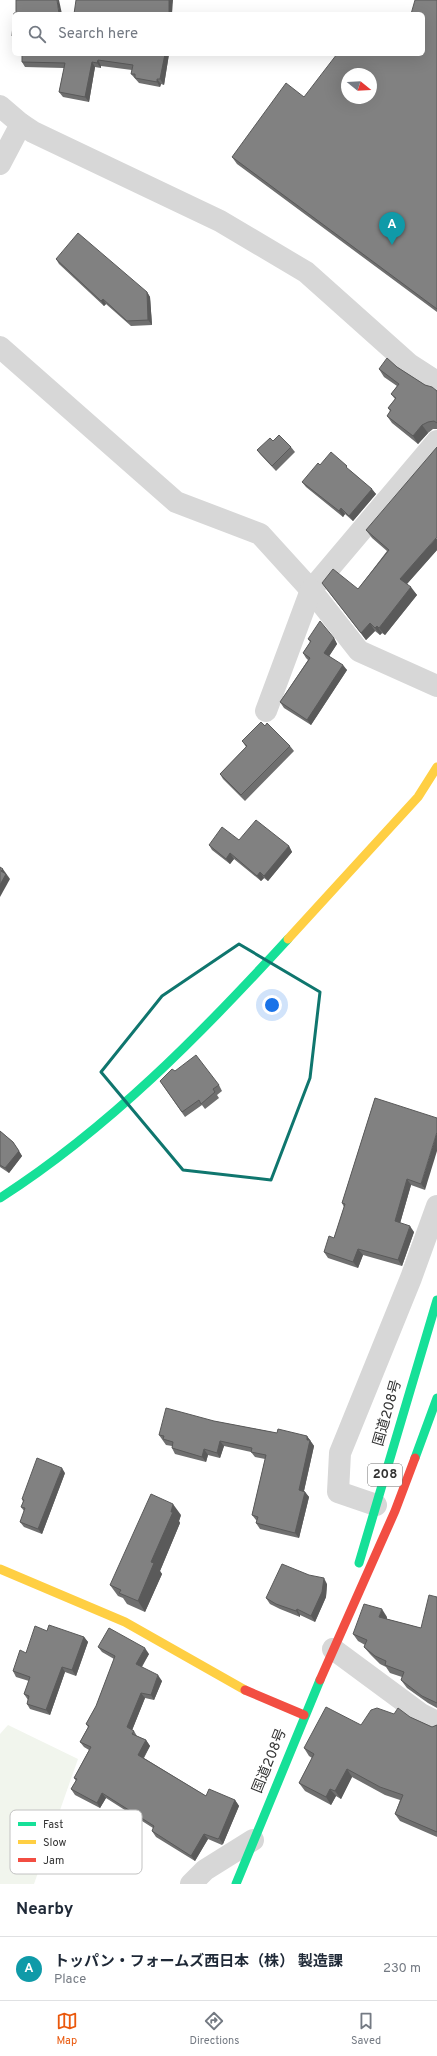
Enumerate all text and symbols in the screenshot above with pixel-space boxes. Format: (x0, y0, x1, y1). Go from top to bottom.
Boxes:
search box (12, 12, 425, 56)
icon: search (26, 23, 48, 45)
text: Search here (58, 25, 138, 44)
north arrow (341, 68, 377, 104)
pin: A (379, 212, 405, 245)
your location (262, 995, 282, 1015)
street label: 国道208号 (370, 1378, 406, 1448)
road number: 208 (368, 1464, 402, 1486)
street label: 国道208号 (249, 1726, 291, 1796)
legend (10, 1810, 142, 1874)
text: Fast (43, 1818, 63, 1832)
text: Slow (43, 1836, 66, 1850)
text: Jam (43, 1854, 64, 1868)
text: Nearby (16, 1899, 73, 1921)
text: トッパン・フォームズ西日本（株） 製造課 (54, 1953, 343, 1972)
text: A (24, 1961, 34, 1977)
text: 230 m (383, 1961, 421, 1977)
text: Place (54, 1972, 86, 1988)
tab: Map (56, 2010, 78, 2048)
tab: Directions (189, 2010, 239, 2048)
tab: Saved (351, 2010, 381, 2048)

